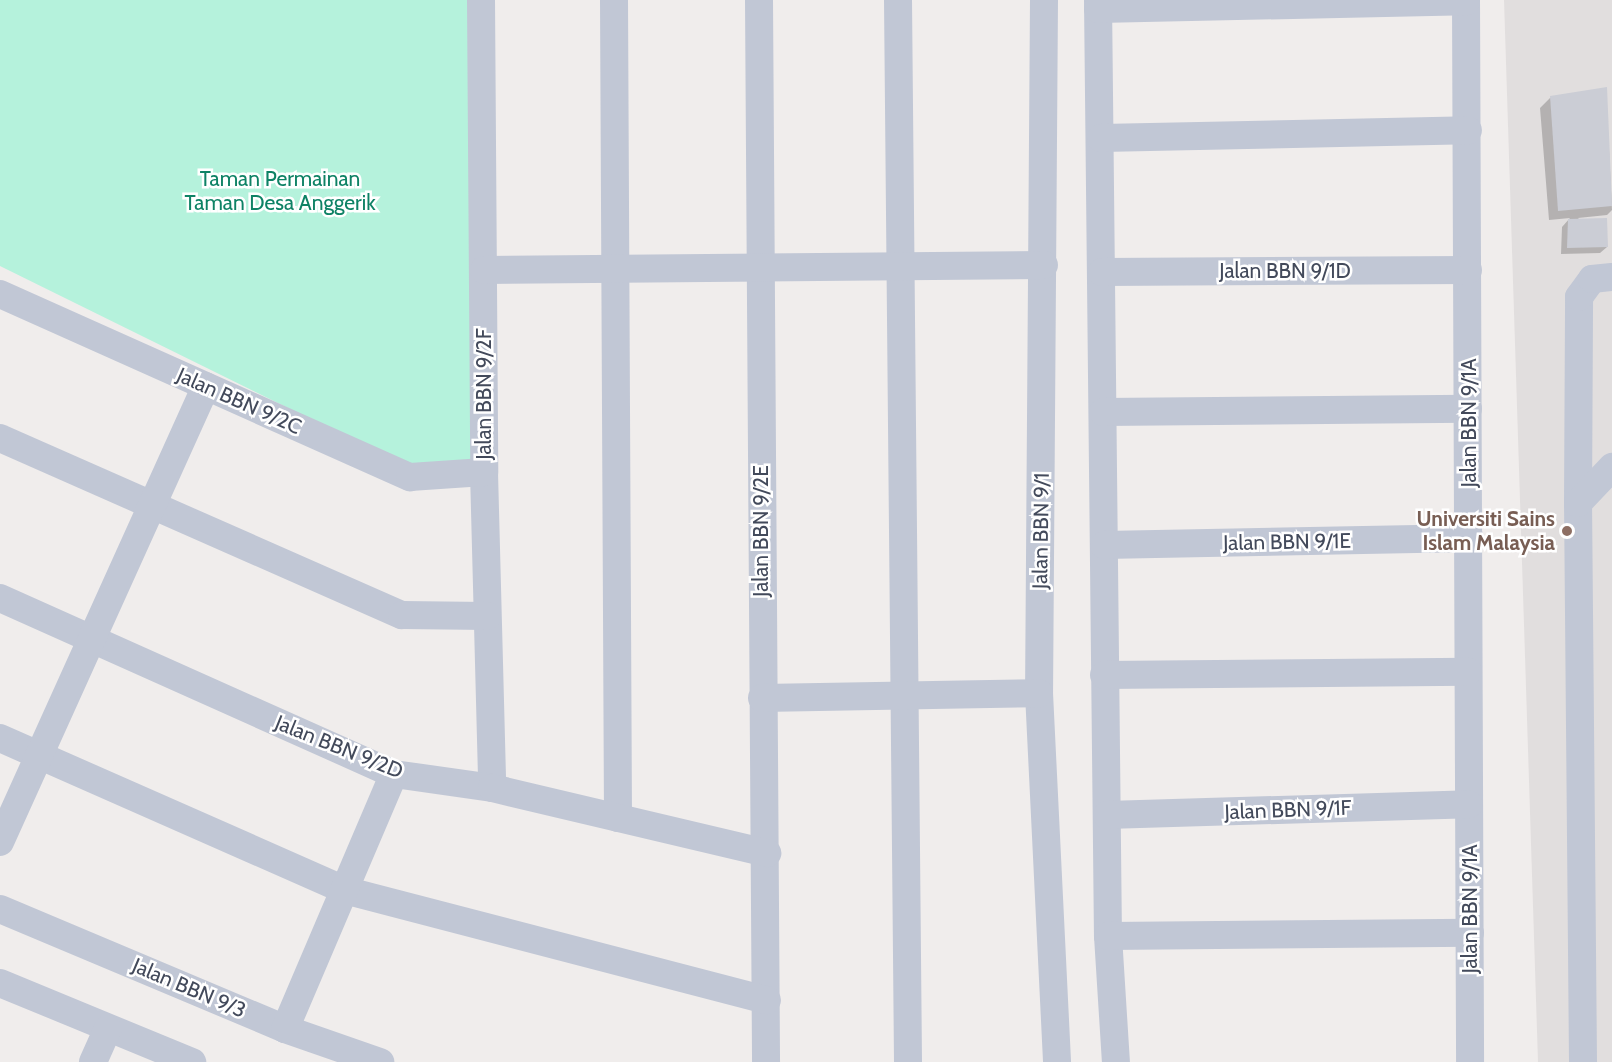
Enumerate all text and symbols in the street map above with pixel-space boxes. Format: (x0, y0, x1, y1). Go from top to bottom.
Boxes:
park label: Taman Permainan Taman Desa Anggerik (184, 166, 376, 216)
street label: Jalan BBN 9/1D (1219, 258, 1351, 284)
street label: Jalan BBN 9/2F (471, 328, 497, 460)
street label: Jalan BBN 9/1A (1456, 358, 1482, 488)
street label: Jalan BBN 9/2C (173, 362, 305, 440)
street label: Jalan BBN 9/2E (748, 465, 774, 597)
street label: Jalan BBN 9/1 (1027, 473, 1055, 589)
place label: Universiti Sains Islam Malaysia (1417, 506, 1555, 556)
marker: Universiti Sains Islam Malaysia (1560, 524, 1574, 538)
street label: Jalan BBN 9/1E (1223, 528, 1351, 556)
street label: Jalan BBN 9/2D (271, 710, 407, 784)
street label: Jalan BBN 9/1F (1224, 795, 1352, 825)
street label: Jalan BBN 9/1A (1457, 844, 1483, 974)
street label: Jalan BBN 9/3 (129, 953, 249, 1023)

